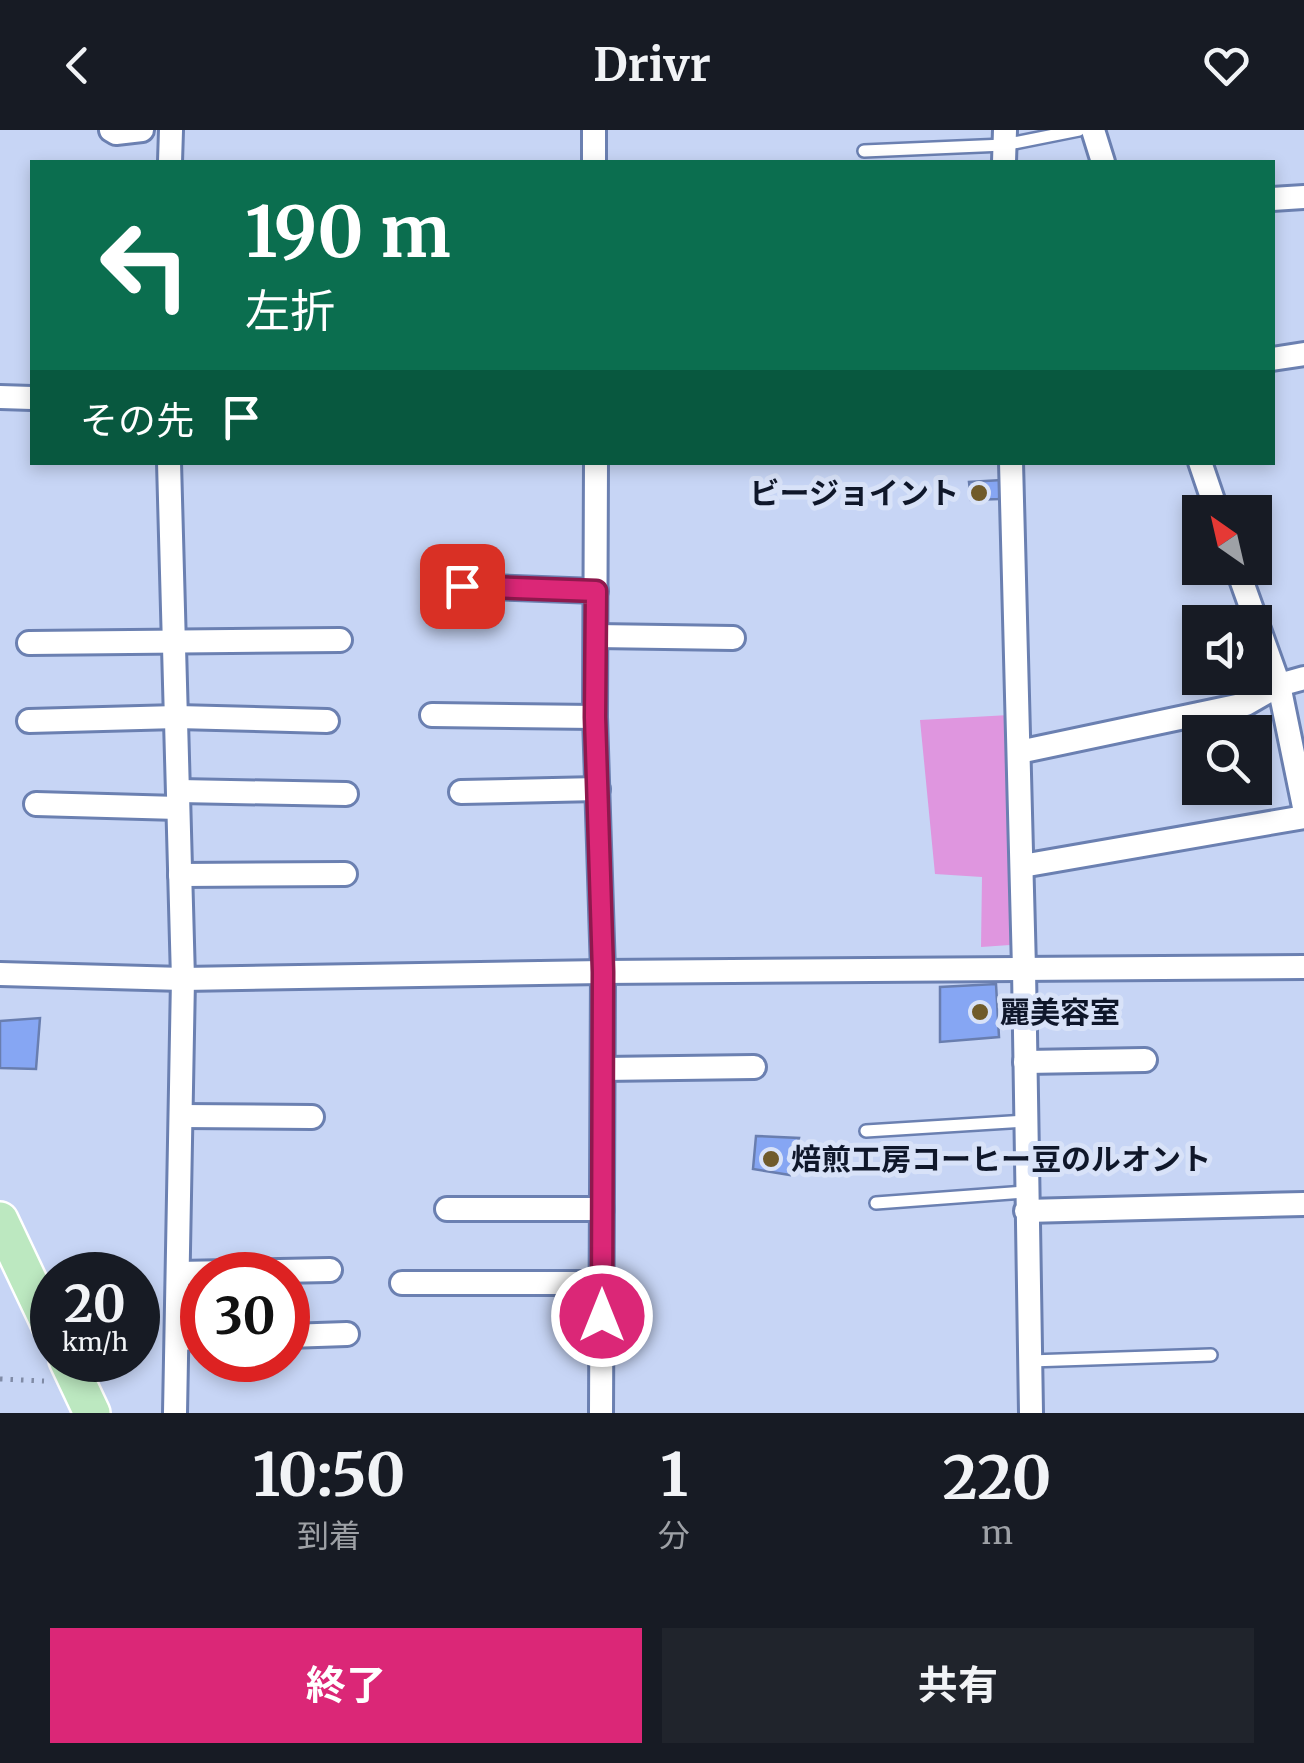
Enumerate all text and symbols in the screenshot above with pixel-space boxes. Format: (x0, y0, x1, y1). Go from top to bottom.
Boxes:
text: Drivr (593, 37, 711, 93)
icon: back (50, 38, 105, 93)
icon: heart (1199, 38, 1254, 93)
text: 190 m (245, 188, 451, 276)
icon: left (80, 200, 210, 330)
text: 左折 (245, 283, 335, 339)
icon: arrive (214, 390, 269, 445)
text: その先 (80, 397, 194, 444)
place label: ビージョイント (750, 474, 959, 512)
marker: ビージョイント (968, 482, 990, 504)
north arrow (1182, 495, 1272, 585)
map controls (1182, 495, 1272, 805)
pin (420, 544, 505, 629)
icon: arrive (435, 559, 490, 614)
button: sound (1182, 605, 1272, 695)
button: search (1182, 715, 1272, 805)
place label: 麗美容室 (1000, 993, 1120, 1031)
marker: 麗美容室 (969, 1001, 991, 1023)
place label: 焙煎工房コーヒー豆のルオント (791, 1140, 1211, 1178)
marker: 焙煎工房コーヒー豆のルオント (760, 1148, 782, 1170)
speed limit sign: 30 (180, 1252, 310, 1382)
position arrow (550, 1264, 654, 1368)
text: 20 (64, 1273, 126, 1336)
text: km/h (62, 1326, 128, 1358)
text: 10:50 (253, 1437, 406, 1512)
text: 1 (660, 1437, 688, 1512)
text: 220 (943, 1440, 1051, 1515)
text: m (981, 1513, 1013, 1553)
text: 到着 (297, 1516, 361, 1556)
text: 分 (658, 1516, 690, 1556)
button: 終了 (50, 1628, 642, 1743)
button: 共有 (662, 1628, 1254, 1743)

